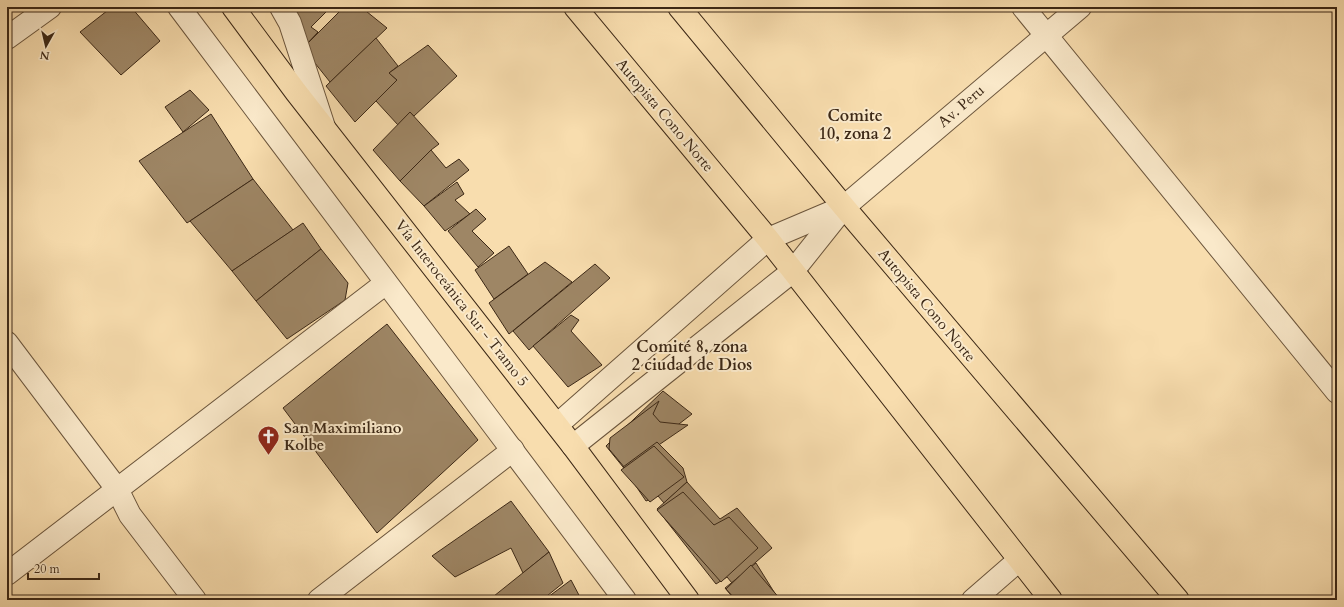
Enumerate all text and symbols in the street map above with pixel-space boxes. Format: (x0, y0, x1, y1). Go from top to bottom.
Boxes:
north arrow (26, 26, 66, 66)
text: N (38, 47, 50, 63)
street label: Autopista Cono Norte (612, 54, 719, 176)
street label: Av. Peru (934, 80, 988, 132)
district label: Comite 10, zona 2 (819, 105, 891, 145)
street label: Vía Interoceánica Sur - Tramo 5 (391, 216, 533, 390)
street label: Autopista Cono Norte (874, 244, 981, 366)
district label: Comité 8, zona 2 ciudad de Dios (632, 336, 752, 376)
place label: San Maximiliano Kolbe (284, 418, 402, 455)
church icon: San Maximiliano Kolbe (256, 424, 282, 457)
scale bar (28, 555, 99, 581)
text: 20 m (34, 561, 61, 577)

